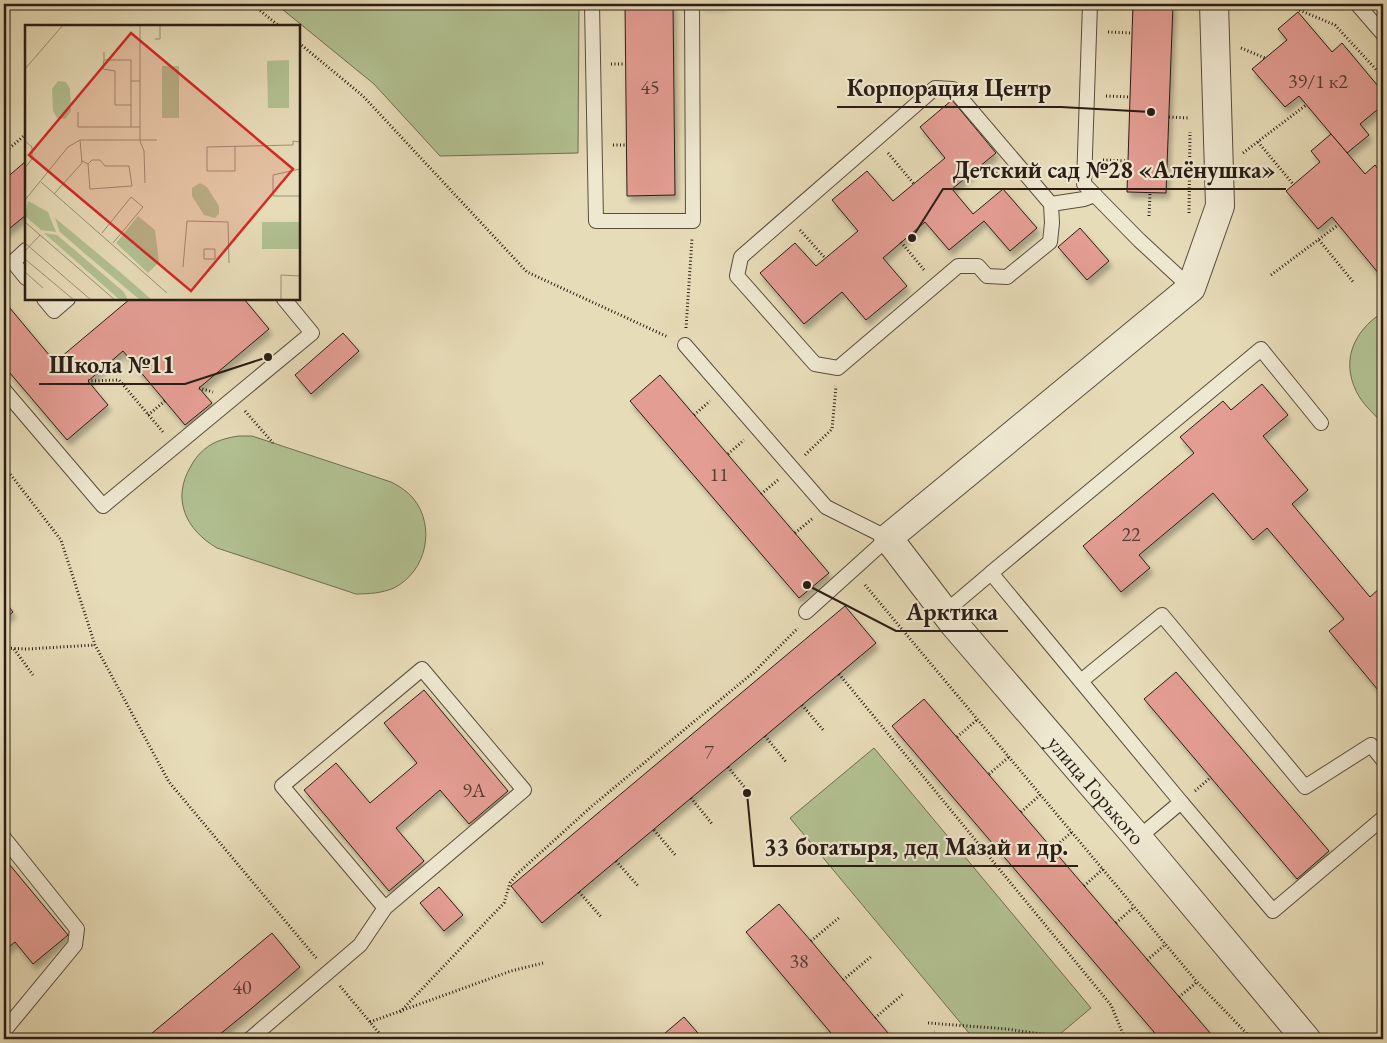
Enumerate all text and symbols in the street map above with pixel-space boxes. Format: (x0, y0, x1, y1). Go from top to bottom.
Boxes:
inset map (25, 25, 300, 300)
callout: Корпорация Центр (837, 68, 1061, 107)
house number: 39/1 к2 (1288, 68, 1348, 94)
text: Корпорация Центр (847, 72, 1051, 103)
house number: 45 (640, 74, 660, 100)
callout: Детский сад №28 «Алёнушка» (943, 150, 1286, 189)
text: Детский сад №28 «Алёнушка» (953, 154, 1275, 186)
callout: Школа №11 (39, 345, 185, 384)
text: Школа №11 (49, 349, 175, 380)
house number: 11 (709, 461, 729, 487)
house number: 22 (1121, 521, 1141, 547)
callout: Арктика (896, 592, 1008, 631)
text: Арктика (905, 596, 999, 627)
street label: улица Горького (1041, 729, 1152, 851)
house number: 7 (704, 739, 714, 765)
house number: 9А (462, 777, 486, 803)
callout: 33 богатыря, дед Мазай и др. (754, 827, 1078, 866)
text: 33 богатыря, дед Мазай и др. (764, 831, 1068, 862)
house number: 38 (789, 948, 809, 974)
house number: 40 (232, 974, 252, 1000)

